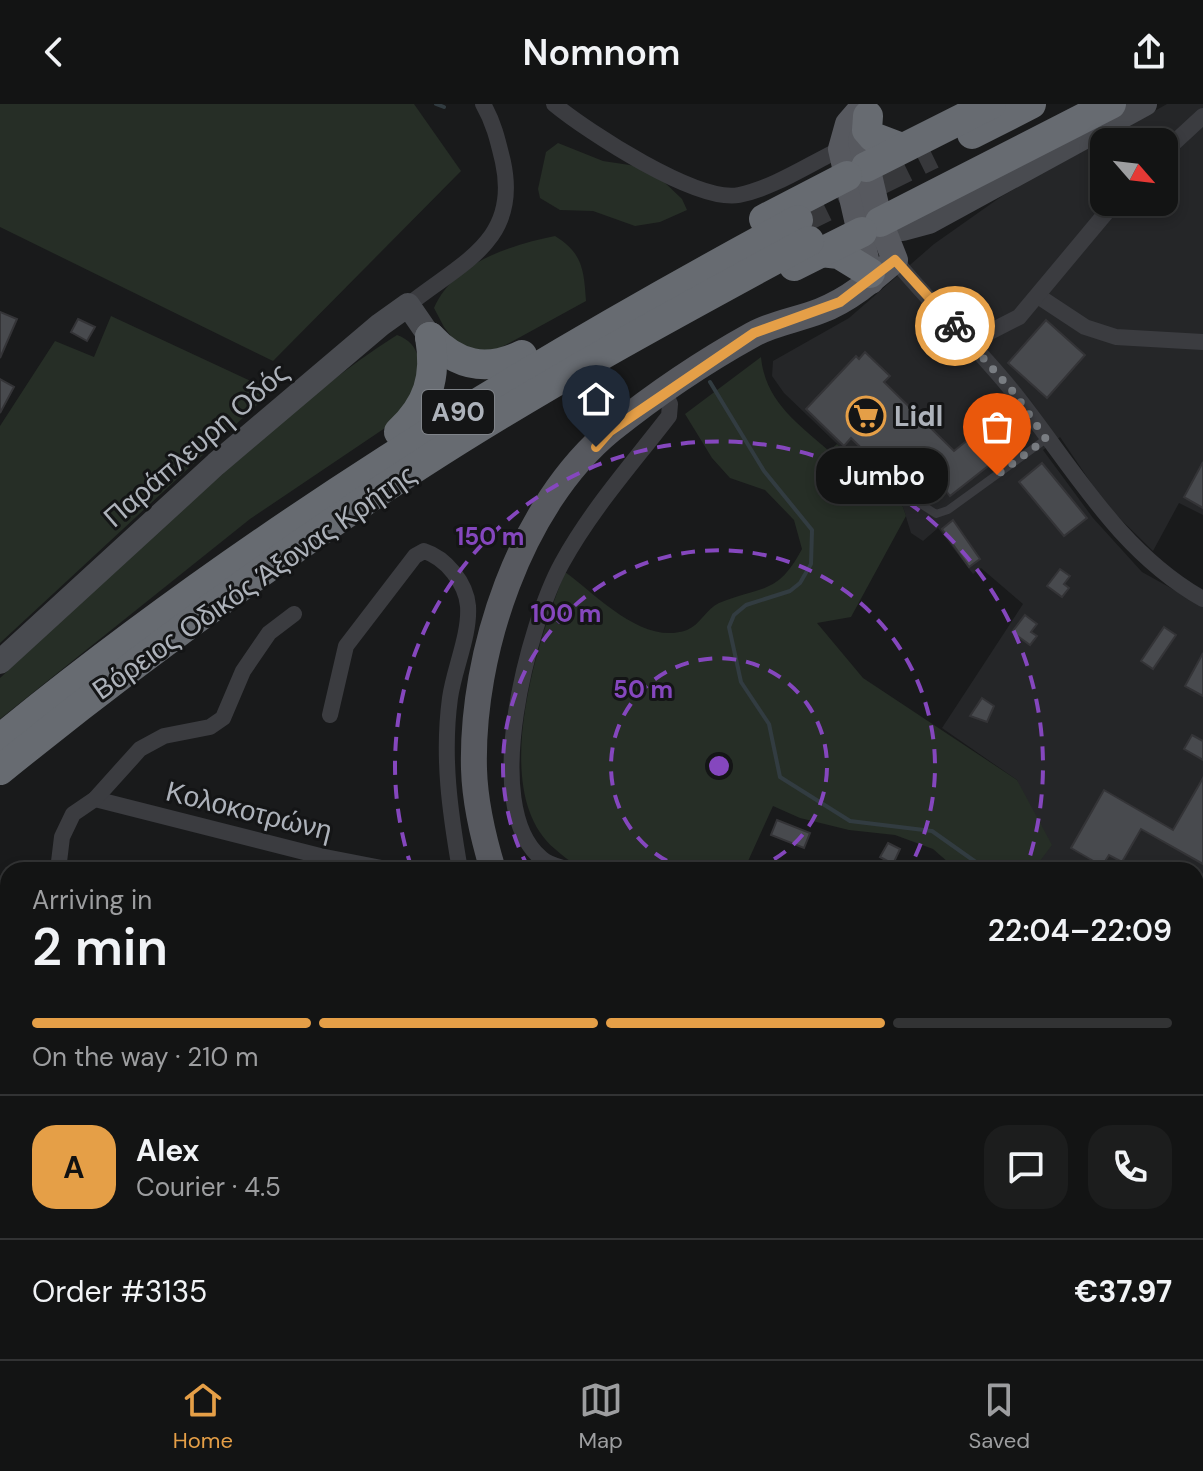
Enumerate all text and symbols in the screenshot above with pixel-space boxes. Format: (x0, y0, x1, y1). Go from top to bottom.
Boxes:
text: Nomnom (523, 29, 680, 76)
icon: back (32, 30, 76, 74)
icon: share (1127, 30, 1171, 74)
north arrow (1090, 128, 1178, 216)
map controls (1090, 128, 1178, 216)
courier (915, 286, 995, 366)
icon: bike (933, 304, 977, 348)
street label: Παράπλευρη Οδός (96, 354, 296, 536)
pin (562, 365, 630, 447)
icon: home (574, 377, 618, 421)
road number: Α90 (422, 390, 494, 434)
pin (963, 393, 1031, 475)
supermarket icon: Lidl (845, 395, 887, 437)
place label: Lidl (894, 398, 943, 435)
icon: bag (975, 405, 1019, 449)
callout: Jumbo (817, 447, 949, 503)
street label: Βόρειος Οδικός Άξονας Κρήτης (85, 456, 423, 708)
text: Jumbo (839, 459, 925, 493)
text: 150 m (456, 521, 524, 552)
text: 100 m (531, 598, 601, 629)
text: 50 m (613, 674, 673, 705)
centre of rings (705, 752, 733, 780)
street label: Κολοκοτρώνη (162, 773, 336, 849)
text: Arriving in (32, 883, 152, 917)
text: 22:04–22:09 (988, 911, 1172, 950)
text: 2 min (32, 913, 168, 981)
text: On the way · 210 m (32, 1040, 258, 1074)
button: chat (984, 1125, 1068, 1209)
button: phone (1088, 1125, 1172, 1209)
text: Alex (136, 1131, 199, 1170)
text: A (63, 1148, 85, 1187)
text: Courier · 4.5 (136, 1170, 281, 1204)
text: Order #3135 (32, 1272, 207, 1311)
text: €37.97 (1075, 1272, 1172, 1311)
tab: Home (173, 1378, 233, 1455)
tab: Map (579, 1378, 623, 1455)
tab: Saved (968, 1378, 1030, 1455)

